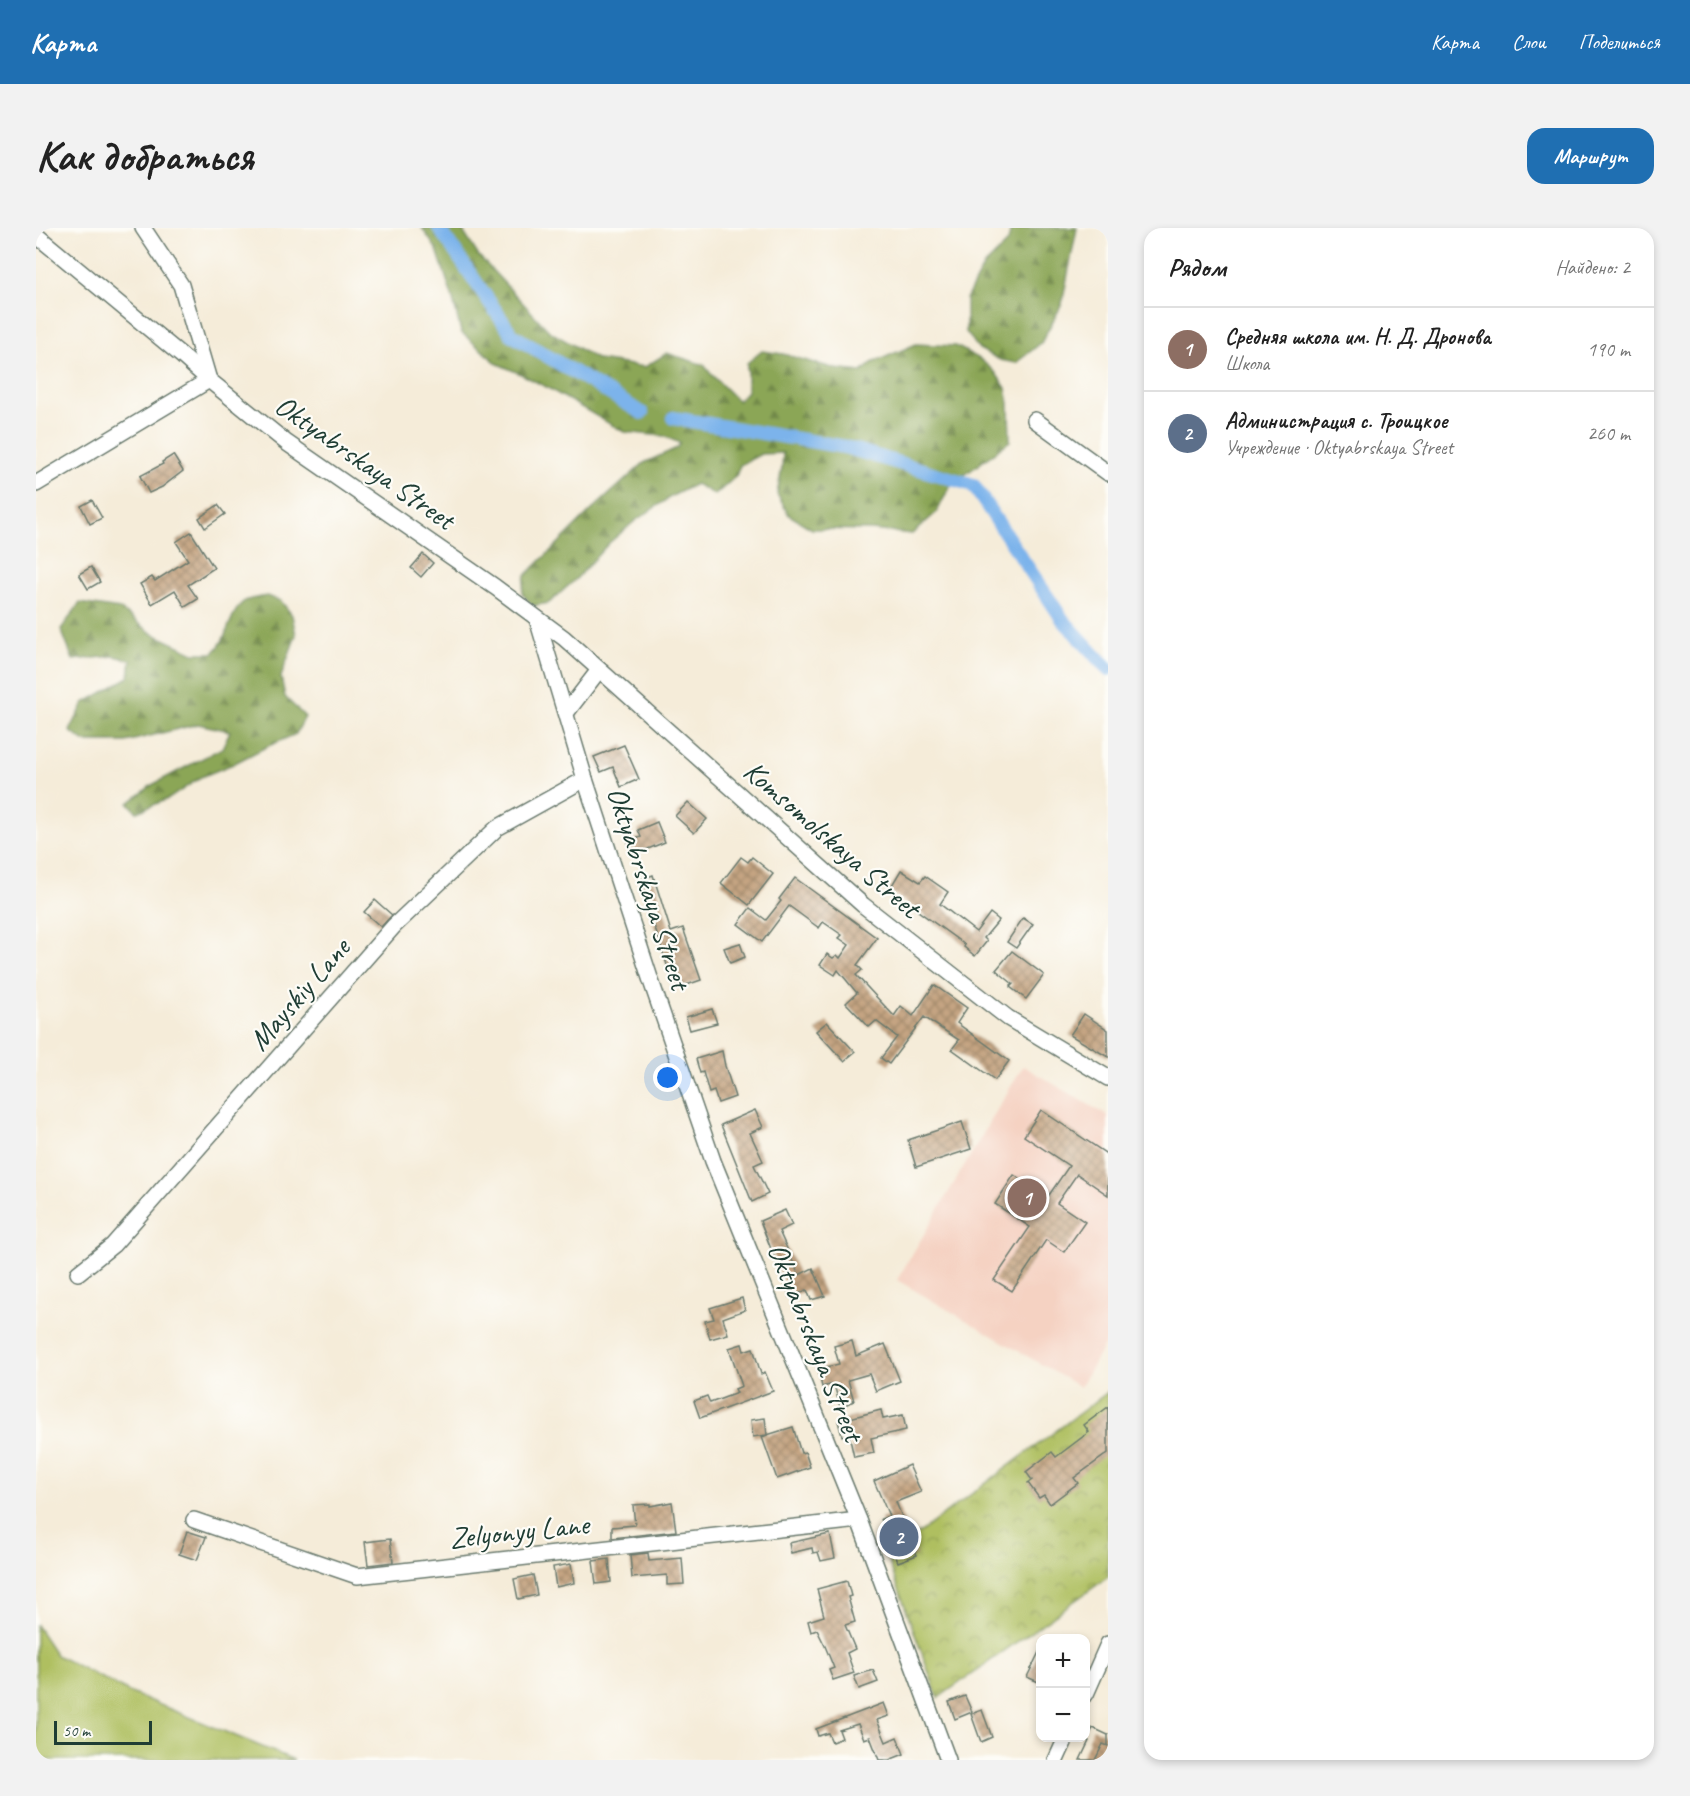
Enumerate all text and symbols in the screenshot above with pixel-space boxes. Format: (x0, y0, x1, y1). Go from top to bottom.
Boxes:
text: Карта (30, 25, 97, 60)
text: Карта (1431, 29, 1479, 55)
text: Слои (1512, 29, 1546, 55)
text: Поделиться (1579, 29, 1660, 55)
button: Маршрут (1527, 128, 1654, 184)
text: Как добраться (36, 130, 253, 183)
text: Рядом (1168, 251, 1226, 284)
text: Найдено: 2 (1555, 255, 1630, 280)
text: Средняя школа им. Н. Д. Дронова (1225, 323, 1491, 351)
text: 1 (1183, 337, 1192, 362)
text: 190 m (1587, 337, 1630, 362)
text: Школа (1225, 351, 1269, 376)
street label: Oktyabrskaya Street (268, 386, 465, 540)
text: Администрация с. Троицкое (1225, 407, 1447, 435)
text: 2 (1183, 421, 1192, 446)
text: 260 m (1587, 421, 1630, 446)
text: Учреждение · Oktyabrskaya Street (1225, 435, 1453, 460)
street label: Komsomolskaya Street (736, 752, 931, 928)
street label: Oktyabrskaya Street (598, 782, 701, 997)
street label: Mayskiy Lane (240, 928, 360, 1058)
your location (653, 1063, 682, 1092)
pin: 1 (1008, 1176, 1046, 1220)
street label: Oktyabrskaya Street (759, 1237, 874, 1450)
street label: Zelyonyy Lane (447, 1505, 593, 1557)
pin: 2 (880, 1514, 918, 1560)
map controls (1036, 1634, 1090, 1742)
button: + (1036, 1634, 1090, 1688)
button: − (1036, 1688, 1090, 1742)
scale bar (54, 1718, 152, 1746)
text: 50 m (63, 1721, 90, 1741)

